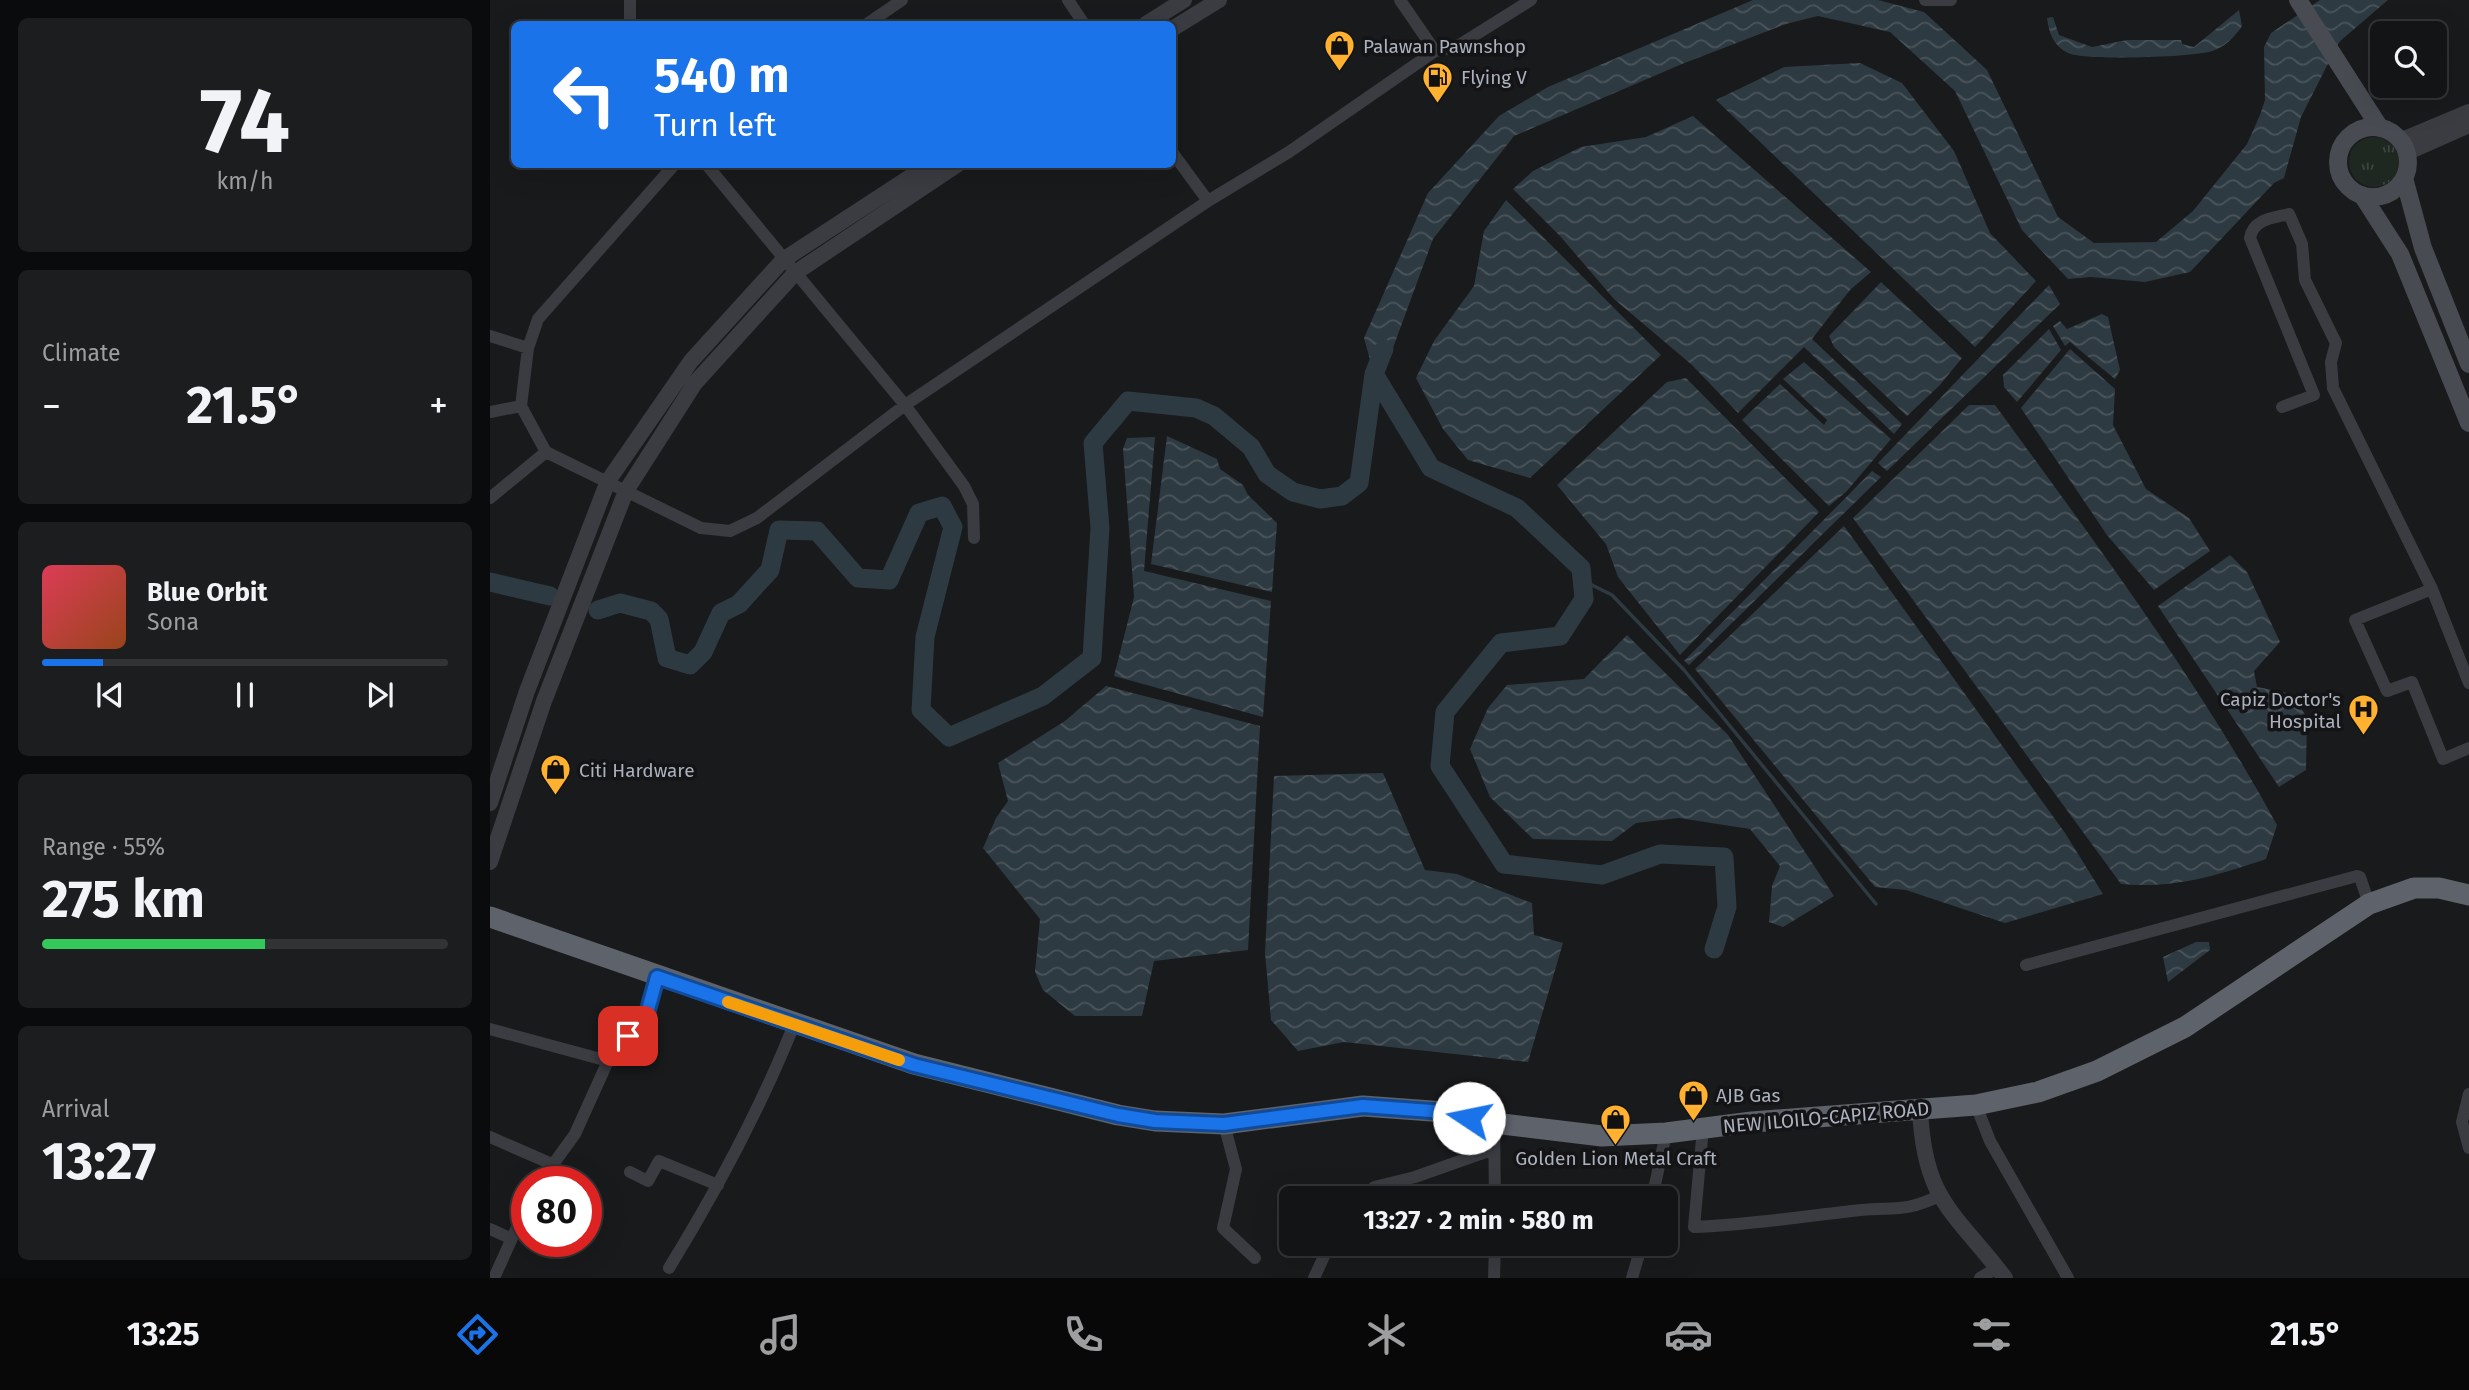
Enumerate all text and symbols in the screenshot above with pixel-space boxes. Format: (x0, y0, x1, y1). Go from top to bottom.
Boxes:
map controls (2370, 21, 2447, 98)
button: search (2370, 21, 2447, 98)
shop icon: Palawan Pawnshop (1323, 29, 1357, 73)
place label: Palawan Pawnshop (1363, 35, 1526, 58)
text: 540 m (654, 46, 790, 105)
icon: left (539, 49, 630, 140)
fuel station icon: Flying V (1421, 60, 1455, 104)
place label: Flying V (1461, 66, 1527, 89)
text: 74 (200, 67, 290, 176)
text: Turn left (654, 106, 776, 144)
text: km/h (217, 167, 273, 195)
text: Climate (42, 339, 121, 367)
text: 21.5° (186, 374, 304, 437)
text: − (42, 383, 61, 429)
text: + (429, 383, 448, 429)
text: Blue Orbit (147, 577, 267, 608)
text: Sona (147, 608, 199, 636)
icon: previous (91, 676, 129, 714)
icon: pause (226, 676, 264, 714)
icon: next (361, 676, 399, 714)
place label: Capiz Doctor's Hospital (2220, 688, 2341, 733)
hospital icon: Capiz Doctor's Hospital (2347, 693, 2381, 737)
shop icon: Citi Hardware (539, 753, 573, 797)
place label: Citi Hardware (579, 759, 694, 782)
text: Range · 55% (42, 833, 165, 861)
text: 275 km (42, 868, 205, 931)
pin (598, 1006, 658, 1066)
icon: arrive (609, 1017, 647, 1055)
shop icon: AJB Gas (1676, 1078, 1710, 1122)
position arrow (1432, 1081, 1506, 1155)
place label: AJB Gas (1716, 1084, 1780, 1107)
text: Arrival (42, 1095, 109, 1123)
street label: NEW ILOILO-CAPIZ ROAD (1722, 1097, 1930, 1138)
shop icon: Golden Lion Metal Craft (1599, 1102, 1633, 1146)
text: 13:27 (42, 1130, 156, 1193)
place label: Golden Lion Metal Craft (1515, 1147, 1717, 1170)
speed limit sign: 80 (511, 1166, 602, 1257)
text: 13:27 · 2 min · 580 m (1363, 1205, 1594, 1236)
icon: directions (453, 1310, 502, 1359)
icon: music (756, 1310, 805, 1359)
icon: phone (1059, 1310, 1108, 1359)
icon: climate (1362, 1310, 1411, 1359)
icon: car (1664, 1310, 1713, 1359)
icon: filters (1967, 1310, 2016, 1359)
text: 13:25 (127, 1315, 200, 1353)
text: 21.5° (2270, 1315, 2342, 1353)

